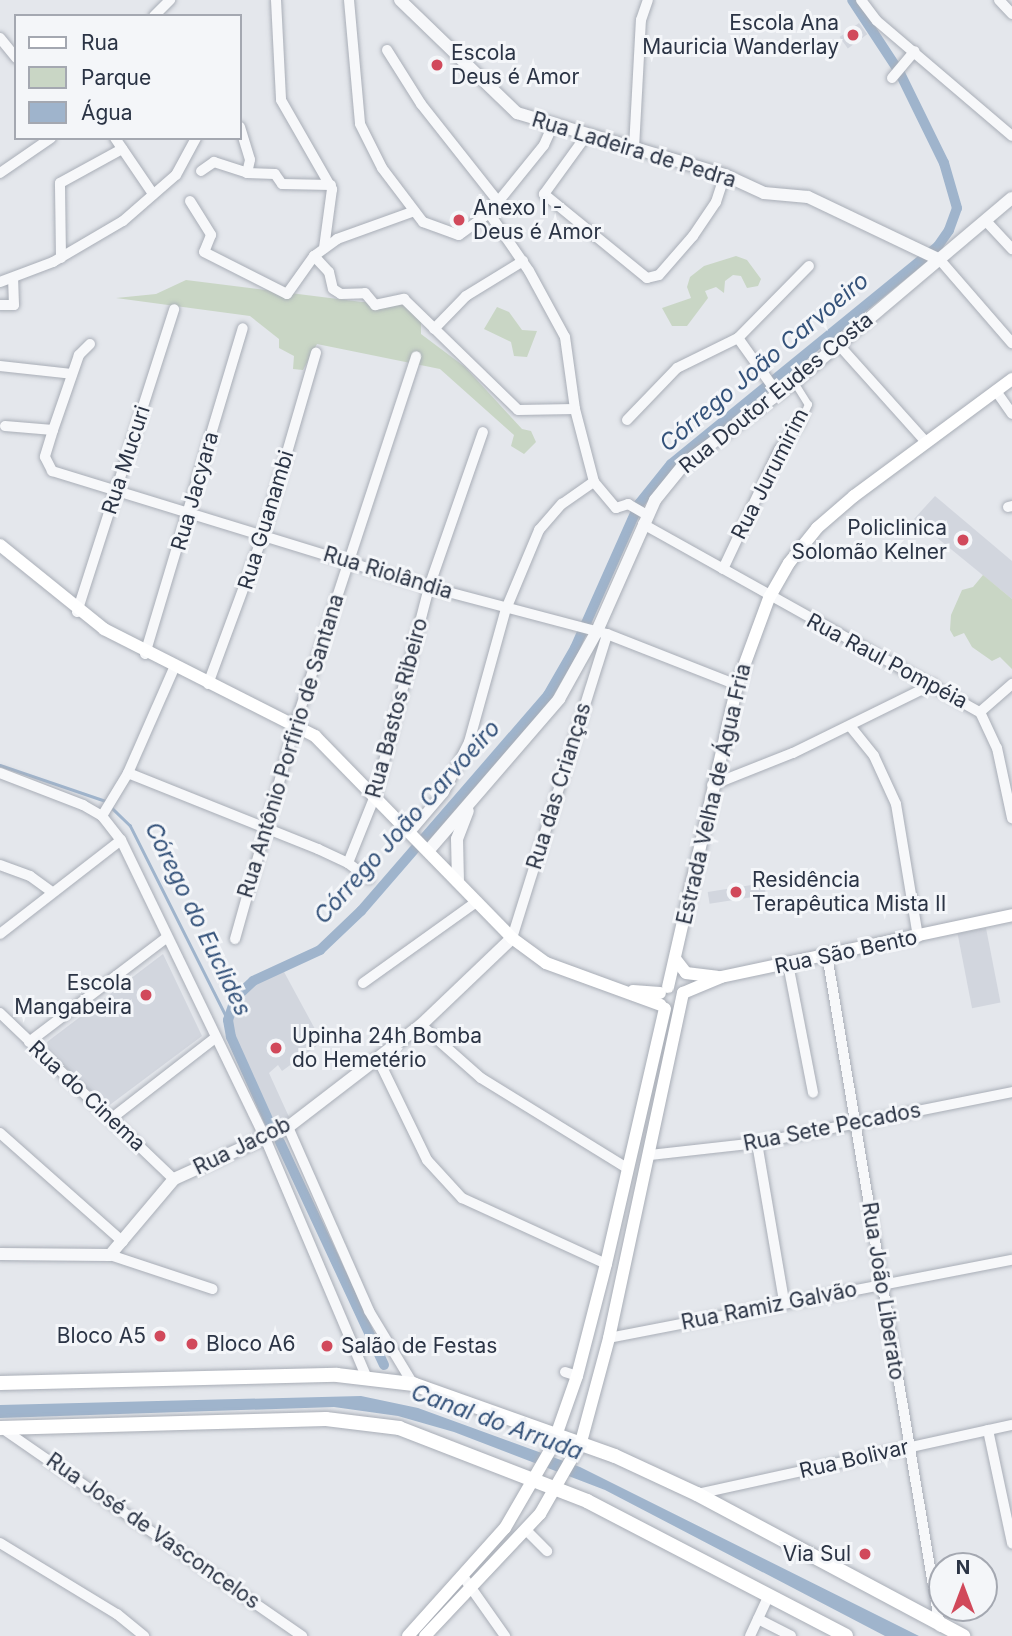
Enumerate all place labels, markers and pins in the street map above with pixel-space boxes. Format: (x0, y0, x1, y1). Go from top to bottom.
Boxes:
place label: Escola Ana Mauricia Wanderlay (642, 10, 839, 60)
marker: Escola Ana Mauricia Wanderlay (845, 27, 861, 43)
place label: Escola Deus é Amor (451, 40, 579, 90)
marker: Escola Deus é Amor (429, 57, 445, 73)
place label: Anexo I - Deus é Amor (473, 195, 601, 245)
marker: Anexo I - Deus é Amor (451, 212, 467, 228)
place label: Policlinica Solomão Kelner (791, 515, 947, 565)
marker: Policlinica Solomão Kelner (953, 530, 973, 550)
place label: Residência Terapêutica Mista II (752, 867, 946, 917)
marker: Residência Terapêutica Mista II (726, 882, 746, 902)
place label: Escola Mangabeira (14, 970, 132, 1020)
marker: Escola Mangabeira (138, 987, 154, 1003)
place label: Upinha 24h Bomba do Hemetério (292, 1023, 482, 1073)
marker: Upinha 24h Bomba do Hemetério (266, 1038, 286, 1058)
place label: Bloco A5 (57, 1323, 146, 1349)
marker: Bloco A5 (152, 1328, 168, 1344)
place label: Bloco A6 (206, 1331, 295, 1357)
place label: Salão de Festas (341, 1333, 497, 1359)
marker: Bloco A6 (184, 1336, 200, 1352)
marker: Salão de Festas (319, 1338, 335, 1354)
place label: Via Sul (783, 1541, 851, 1567)
marker: Via Sul (857, 1546, 873, 1562)

